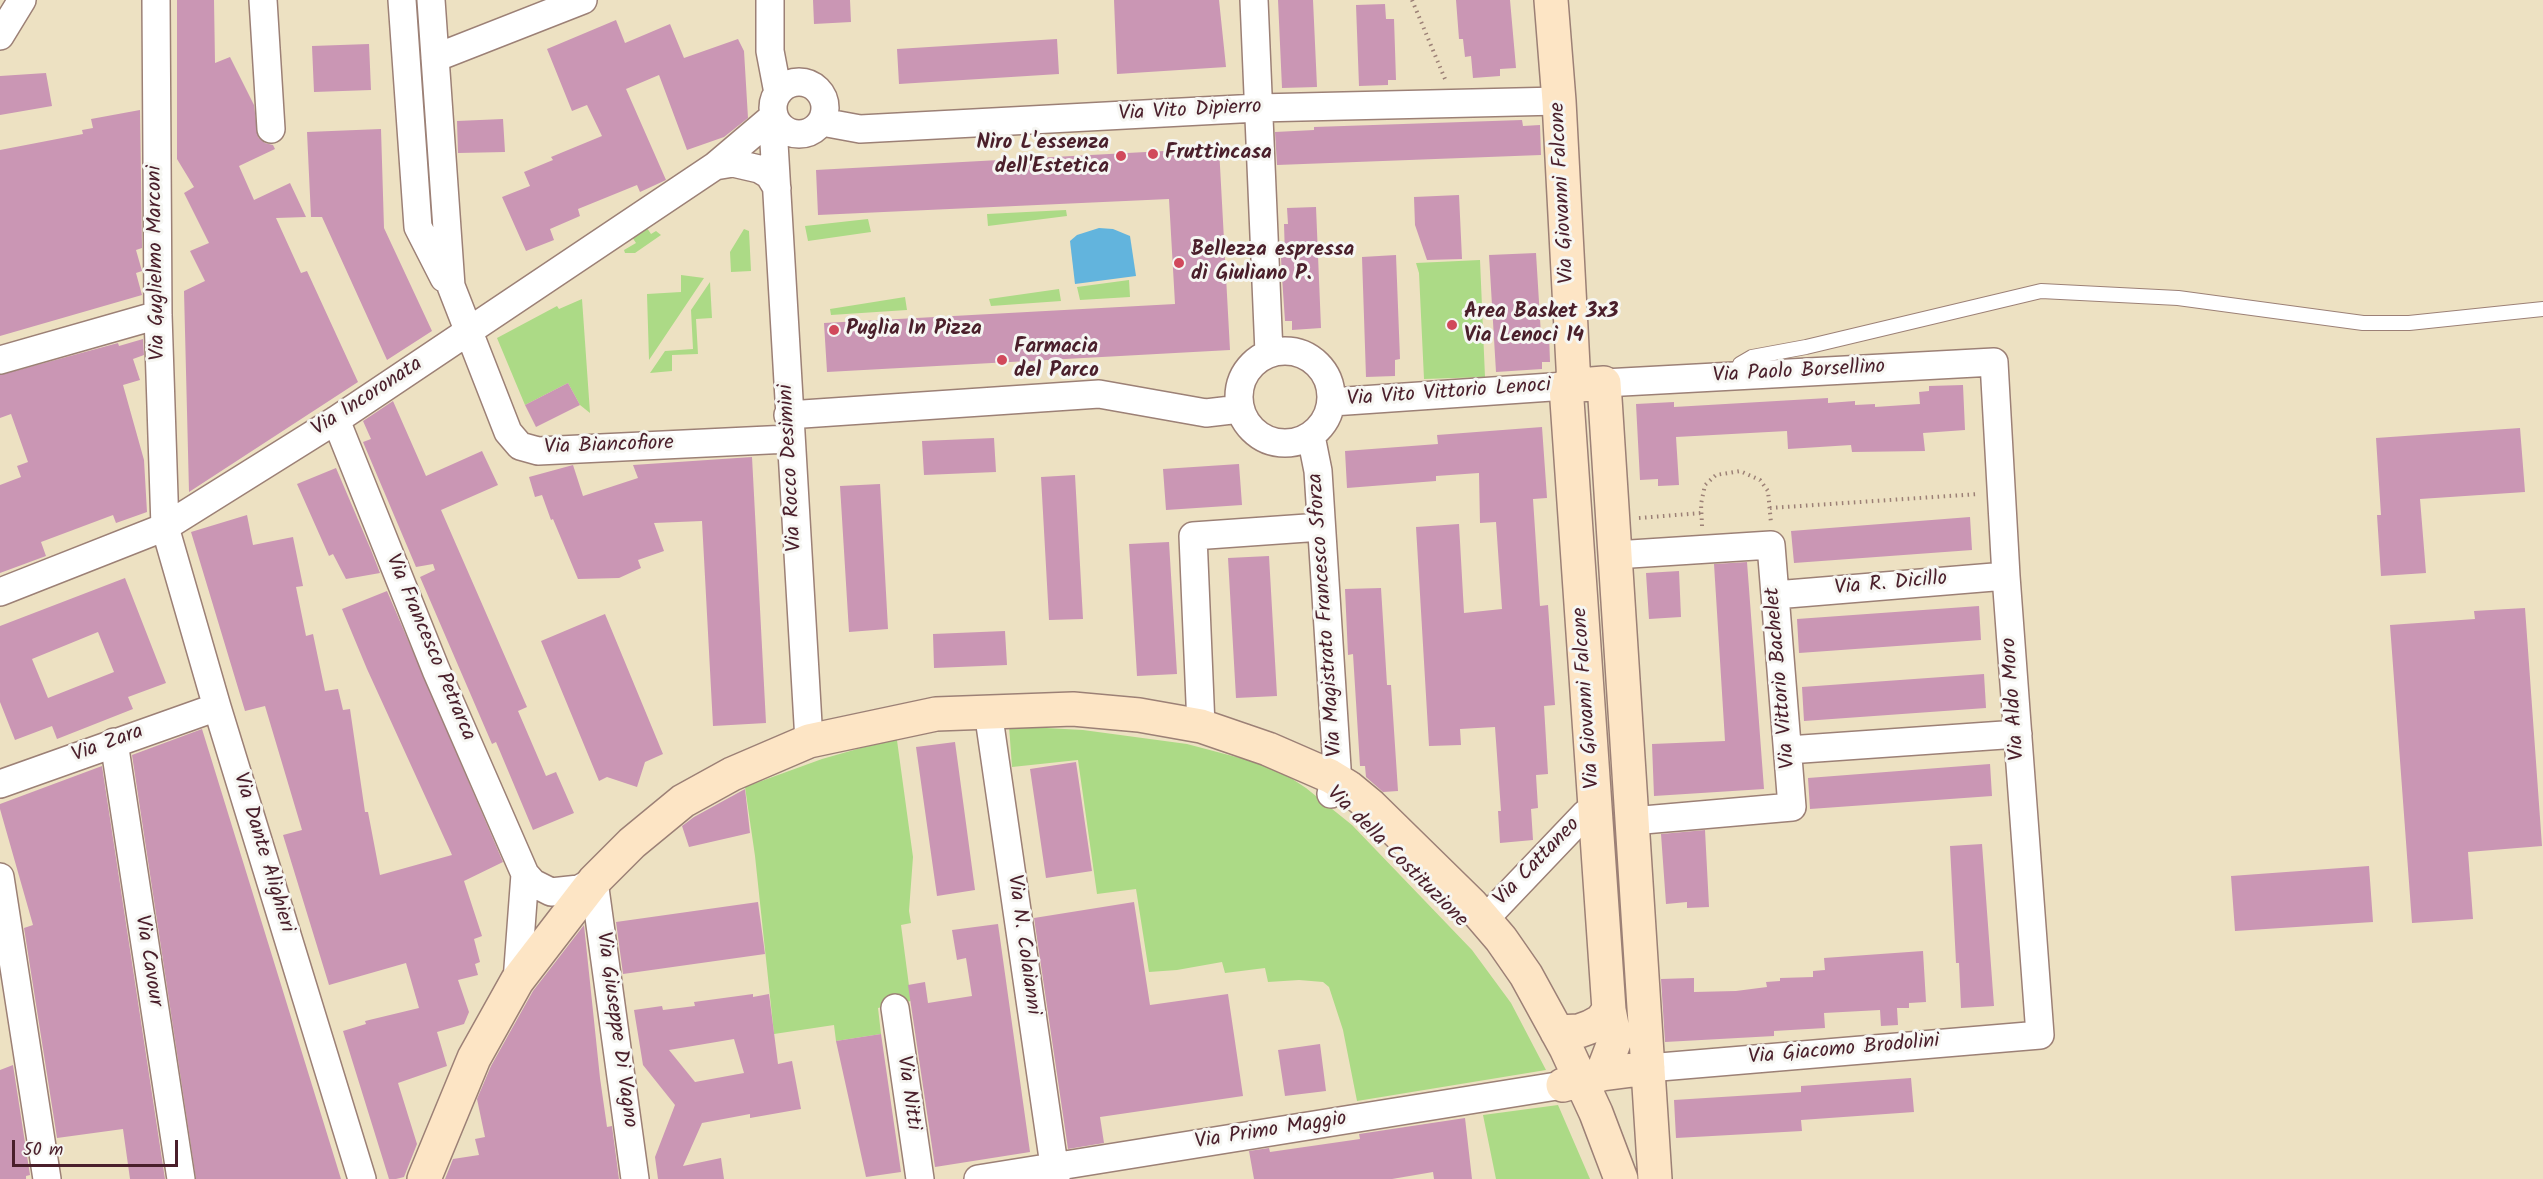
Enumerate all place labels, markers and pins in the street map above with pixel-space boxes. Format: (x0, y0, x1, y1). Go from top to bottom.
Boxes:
place label: Niro L'essenza dell'Estetica (976, 131, 1109, 181)
place label: Fruttincasa (1165, 141, 1272, 167)
marker: Fruttincasa (1146, 147, 1160, 161)
marker: Niro L'essenza dell'Estetica (1114, 149, 1128, 163)
place label: Bellezza espressa di Giuliano P. (1191, 238, 1354, 288)
marker: Bellezza espressa di Giuliano P. (1172, 256, 1186, 270)
place label: Area Basket 3x3 Via Lenoci 14 (1464, 300, 1619, 350)
place label: Puglia In Pizza (846, 317, 982, 343)
marker: Area Basket 3x3 Via Lenoci 14 (1445, 318, 1459, 332)
marker: Puglia In Pizza (827, 323, 841, 337)
place label: Farmacia del Parco (1014, 335, 1099, 385)
marker: Farmacia del Parco (995, 353, 1009, 367)

